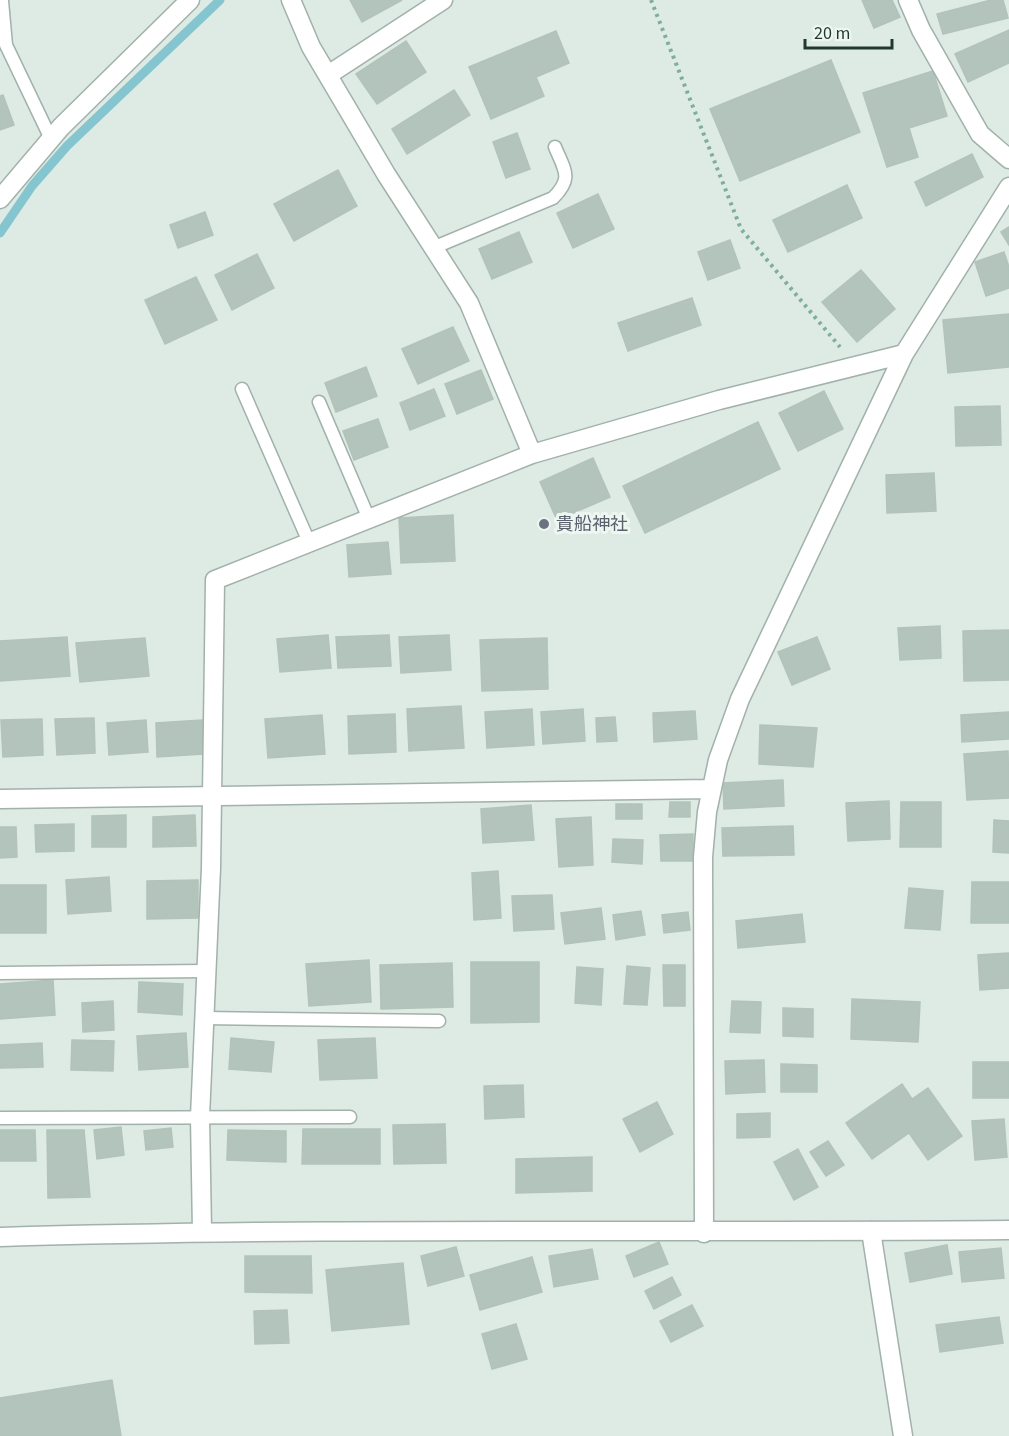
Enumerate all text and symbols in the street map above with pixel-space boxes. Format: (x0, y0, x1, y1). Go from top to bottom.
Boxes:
scale bar (805, 12, 892, 50)
text: 20 m (814, 21, 850, 46)
place label: 貴船神社 (556, 512, 628, 537)
marker: 貴船神社 (537, 517, 551, 531)

